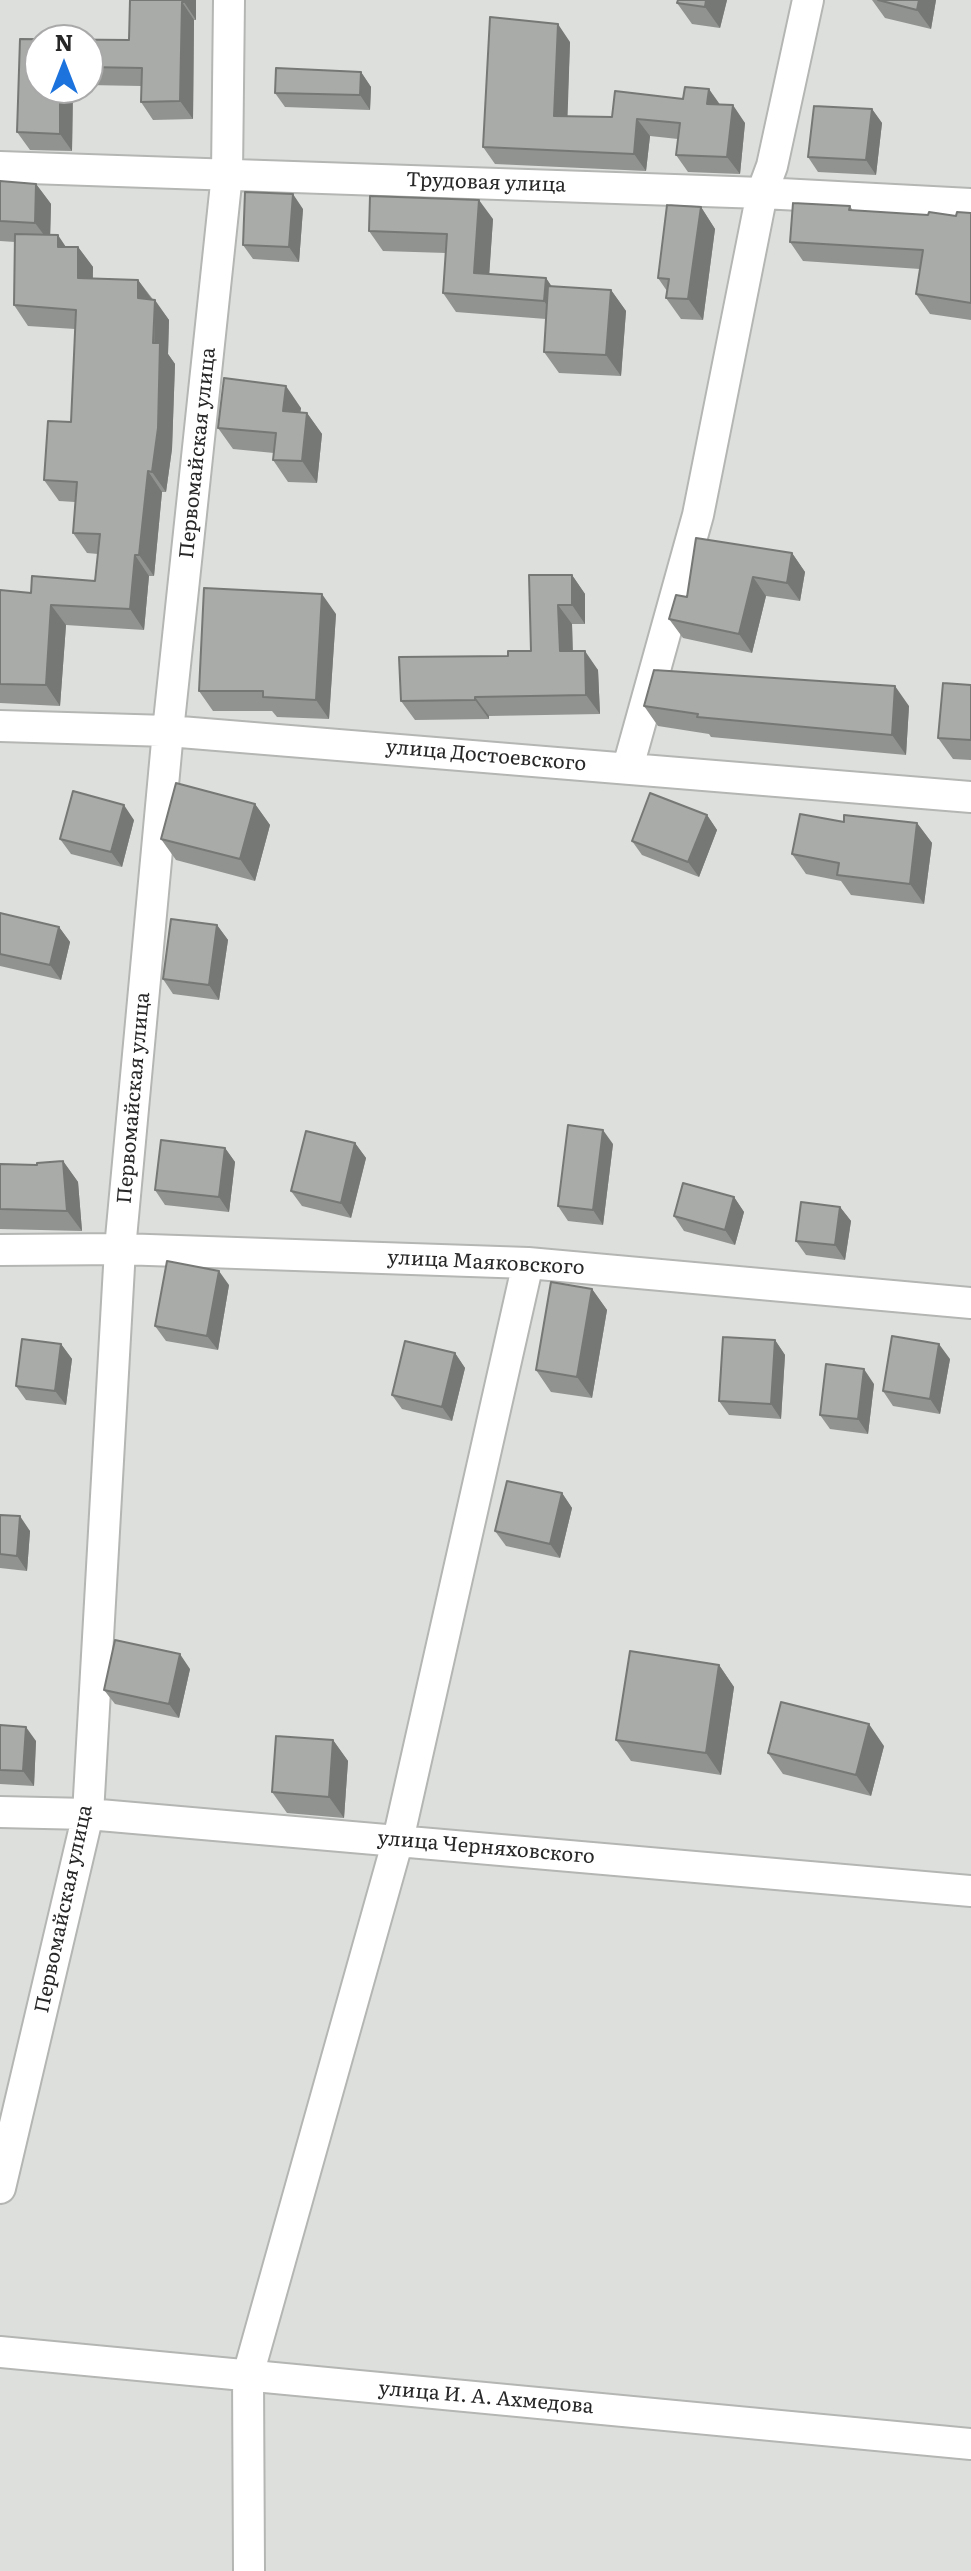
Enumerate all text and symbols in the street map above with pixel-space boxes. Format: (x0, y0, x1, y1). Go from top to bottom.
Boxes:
north arrow (24, 24, 104, 104)
text: N (55, 25, 73, 58)
street label: Трудовая улица (406, 168, 566, 198)
street label: Первомайская улица (175, 346, 221, 560)
street label: улица Достоевского (385, 735, 587, 777)
street label: Первомайская улица (113, 991, 155, 1205)
street label: улица Маяковского (387, 1246, 585, 1280)
street label: Первомайская улица (30, 1803, 98, 2015)
street label: улица Черняховского (376, 1827, 596, 1869)
street label: улица И. А. Ахмедова (378, 2377, 594, 2419)

